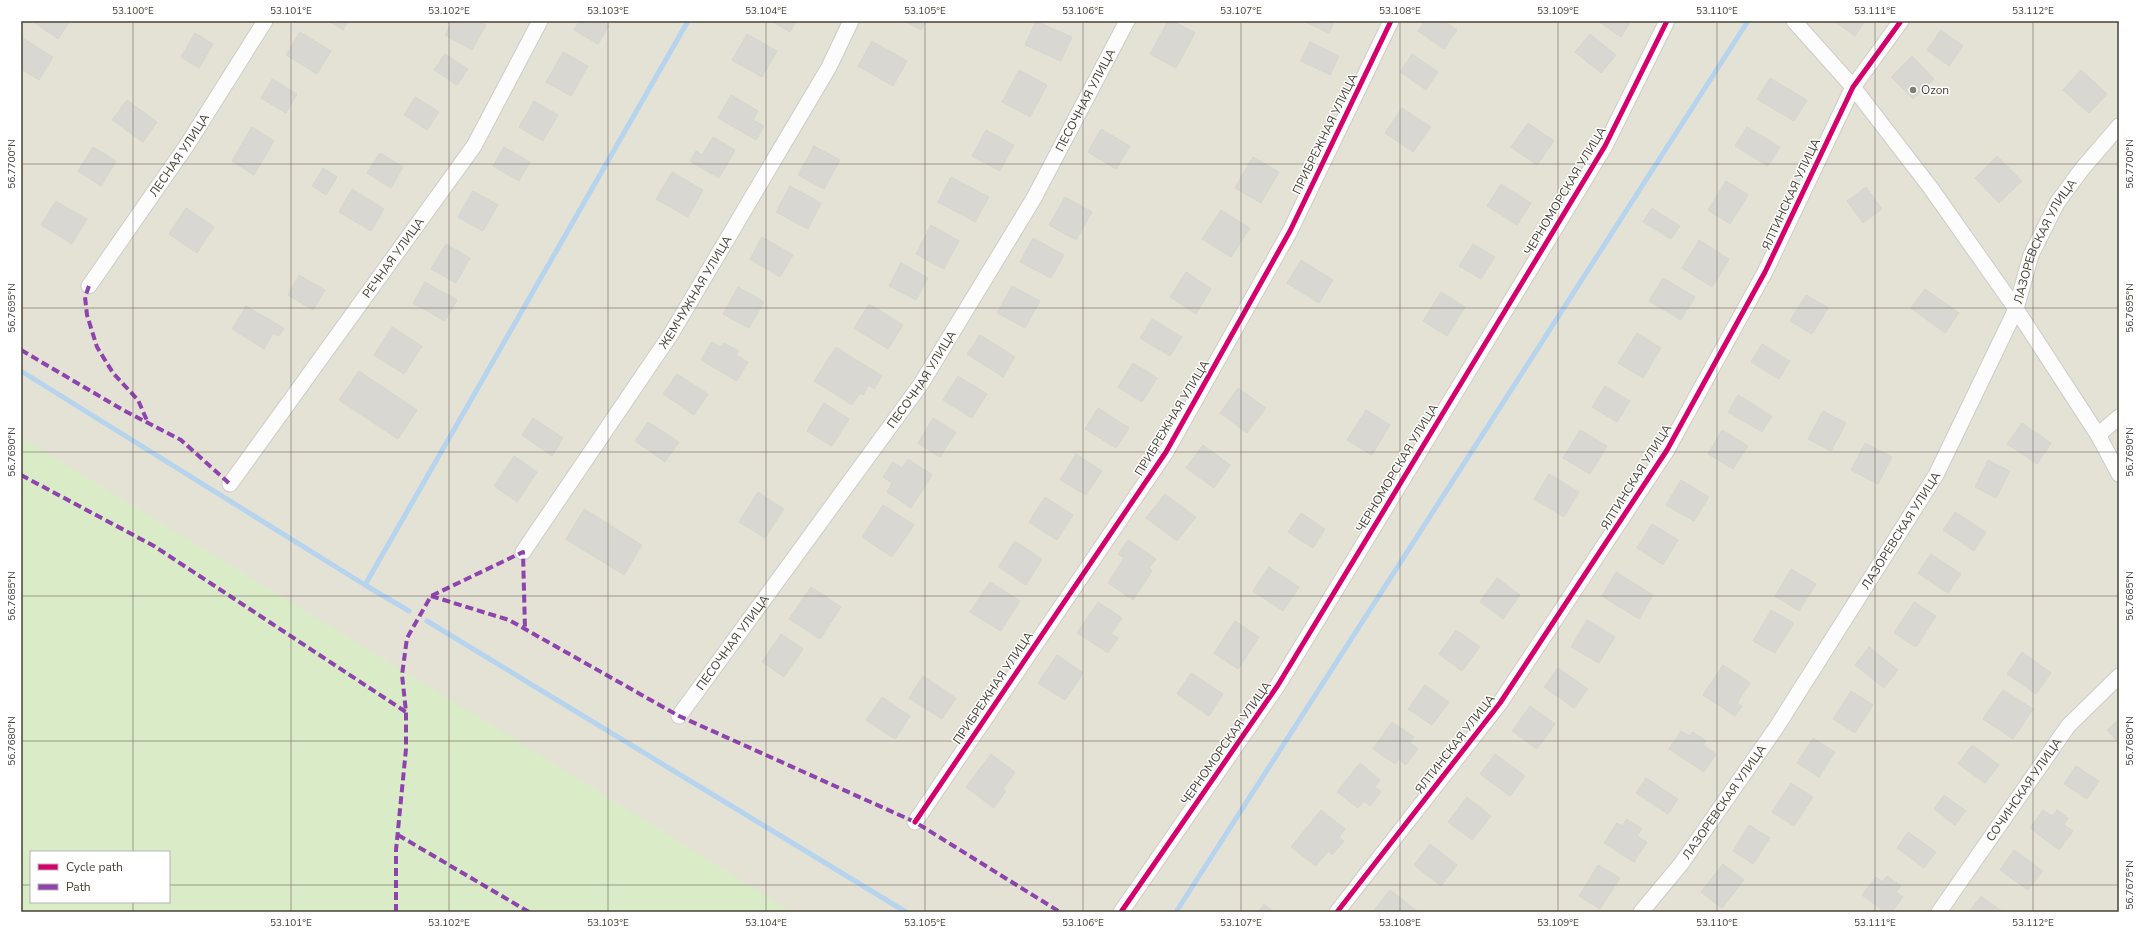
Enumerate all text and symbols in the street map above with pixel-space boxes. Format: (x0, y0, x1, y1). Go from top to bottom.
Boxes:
text: 53.100°E (112, 4, 154, 18)
text: 53.101°E (270, 4, 312, 18)
text: 53.102°E (428, 4, 470, 18)
text: 53.103°E (587, 4, 629, 18)
text: 53.104°E (745, 4, 787, 18)
text: 53.105°E (904, 4, 946, 18)
text: 53.106°E (1062, 4, 1104, 18)
text: 53.107°E (1220, 4, 1262, 18)
text: 53.108°E (1379, 4, 1421, 18)
text: 53.109°E (1537, 4, 1579, 18)
text: 53.110°E (1696, 4, 1738, 18)
text: 53.111°E (1854, 4, 1896, 18)
text: 53.112°E (2012, 4, 2054, 18)
street label: ПЕСОЧНАЯ УЛИЦА (1052, 46, 1119, 154)
street label: ПРИБРЕЖНАЯ УЛИЦА (1289, 71, 1361, 197)
place label: Ozon (1921, 82, 1949, 98)
marker: Ozon (1908, 85, 1918, 95)
street label: ЛЕСНАЯ УЛИЦА (146, 110, 213, 200)
street label: ЧЕРНОМОРСКАЯ УЛИЦА (1520, 124, 1610, 258)
street label: ЯЛТИНСКАЯ УЛИЦА (1758, 135, 1824, 252)
text: 56.7700°N (5, 139, 19, 189)
text: 56.7700°N (2123, 139, 2137, 189)
street label: ЛАЗОРЕВСКАЯ УЛИЦА (2010, 175, 2080, 306)
street label: РЕЧНАЯ УЛИЦА (359, 214, 428, 301)
street label: ЖЕМЧУЖНАЯ УЛИЦА (655, 232, 736, 352)
text: 56.7695°N (5, 283, 19, 333)
text: 56.7695°N (2123, 283, 2137, 333)
street label: ПЕСОЧНАЯ УЛИЦА (883, 327, 960, 431)
street label: ПРИБРЕЖНАЯ УЛИЦА (1131, 357, 1213, 479)
street label: ЧЕРНОМОРСКАЯ УЛИЦА (1352, 401, 1442, 535)
street label: ЯЛТИНСКАЯ УЛИЦА (1597, 421, 1675, 533)
text: 56.7690°N (5, 427, 19, 477)
text: 56.7690°N (2123, 427, 2137, 477)
street label: ЛАЗОРЕВСКАЯ УЛИЦА (1858, 468, 1944, 593)
text: 56.7685°N (5, 571, 19, 621)
text: 56.7685°N (2123, 571, 2137, 621)
street label: ПЕСОЧНАЯ УЛИЦА (693, 591, 773, 693)
street label: ПРИБРЕЖНАЯ УЛИЦА (949, 628, 1037, 747)
street label: ЧЕРНОМОРСКАЯ УЛИЦА (1177, 678, 1275, 808)
street label: ЯЛТИНСКАЯ УЛИЦА (1411, 691, 1499, 797)
text: 56.7680°N (5, 716, 19, 766)
text: 56.7680°N (2123, 716, 2137, 766)
street label: СОЧИНСКАЯ УЛИЦА (1982, 734, 2066, 844)
street label: ЛАЗОРЕВСКАЯ УЛИЦА (1679, 741, 1770, 863)
legend (30, 851, 170, 903)
text: Cycle path (66, 859, 123, 875)
text: 56.7675°N (2123, 860, 2137, 910)
text: Path (66, 879, 91, 895)
text: 53.101°E (270, 916, 312, 930)
text: 53.102°E (428, 916, 470, 930)
text: 53.103°E (587, 916, 629, 930)
text: 53.104°E (745, 916, 787, 930)
text: 53.105°E (904, 916, 946, 930)
text: 53.106°E (1062, 916, 1104, 930)
text: 53.107°E (1220, 916, 1262, 930)
text: 53.108°E (1379, 916, 1421, 930)
text: 53.109°E (1537, 916, 1579, 930)
text: 53.110°E (1696, 916, 1738, 930)
text: 53.111°E (1854, 916, 1896, 930)
text: 53.112°E (2012, 916, 2054, 930)

